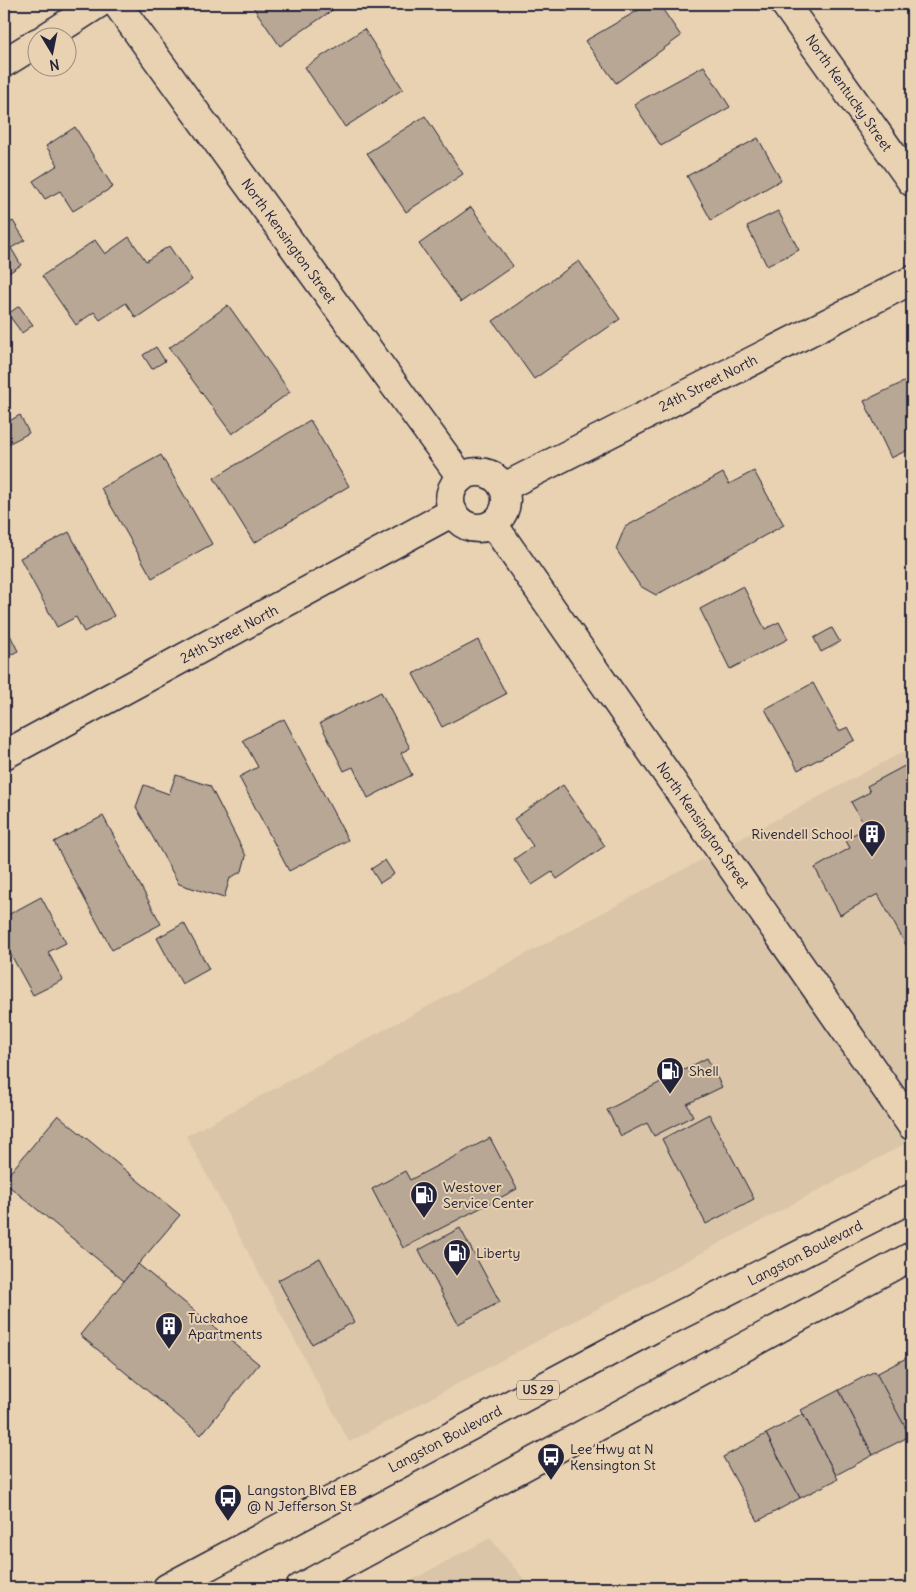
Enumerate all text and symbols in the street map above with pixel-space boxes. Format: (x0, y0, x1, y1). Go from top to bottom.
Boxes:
north arrow (28, 28, 78, 78)
street label: North Kentucky Street (802, 31, 896, 155)
text: N (48, 55, 61, 75)
street label: North Kensington Street (238, 175, 341, 307)
street label: 24th Street North (656, 350, 760, 416)
street label: 24th Street North (177, 601, 281, 667)
street label: North Kensington Street (653, 758, 754, 892)
building icon: Rivendell School (857, 819, 887, 858)
place label: Rivendell School (751, 825, 853, 843)
fuel station icon: Shell (655, 1056, 685, 1095)
place label: Shell (689, 1062, 719, 1080)
place label: Westover Service Center (443, 1178, 534, 1212)
fuel station icon: Westover Service Center (409, 1180, 439, 1219)
street label: Langston Boulevard (745, 1216, 865, 1290)
fuel station icon: Liberty (442, 1238, 472, 1277)
place label: Liberty (476, 1244, 520, 1262)
place label: Tuckahoe Apartments (188, 1309, 262, 1343)
building icon: Tuckahoe Apartments (154, 1311, 184, 1350)
road number: US 29 (517, 1380, 559, 1400)
street label: Langston Boulevard (385, 1401, 505, 1477)
place label: Lee Hwy at N Kensington St (570, 1440, 656, 1474)
bus stop icon: Lee Hwy at N Kensington St (536, 1442, 566, 1481)
place label: Langston Blvd EB @ N Jefferson St (247, 1481, 357, 1515)
bus stop icon: Langston Blvd EB @ N Jefferson St (213, 1483, 243, 1522)

